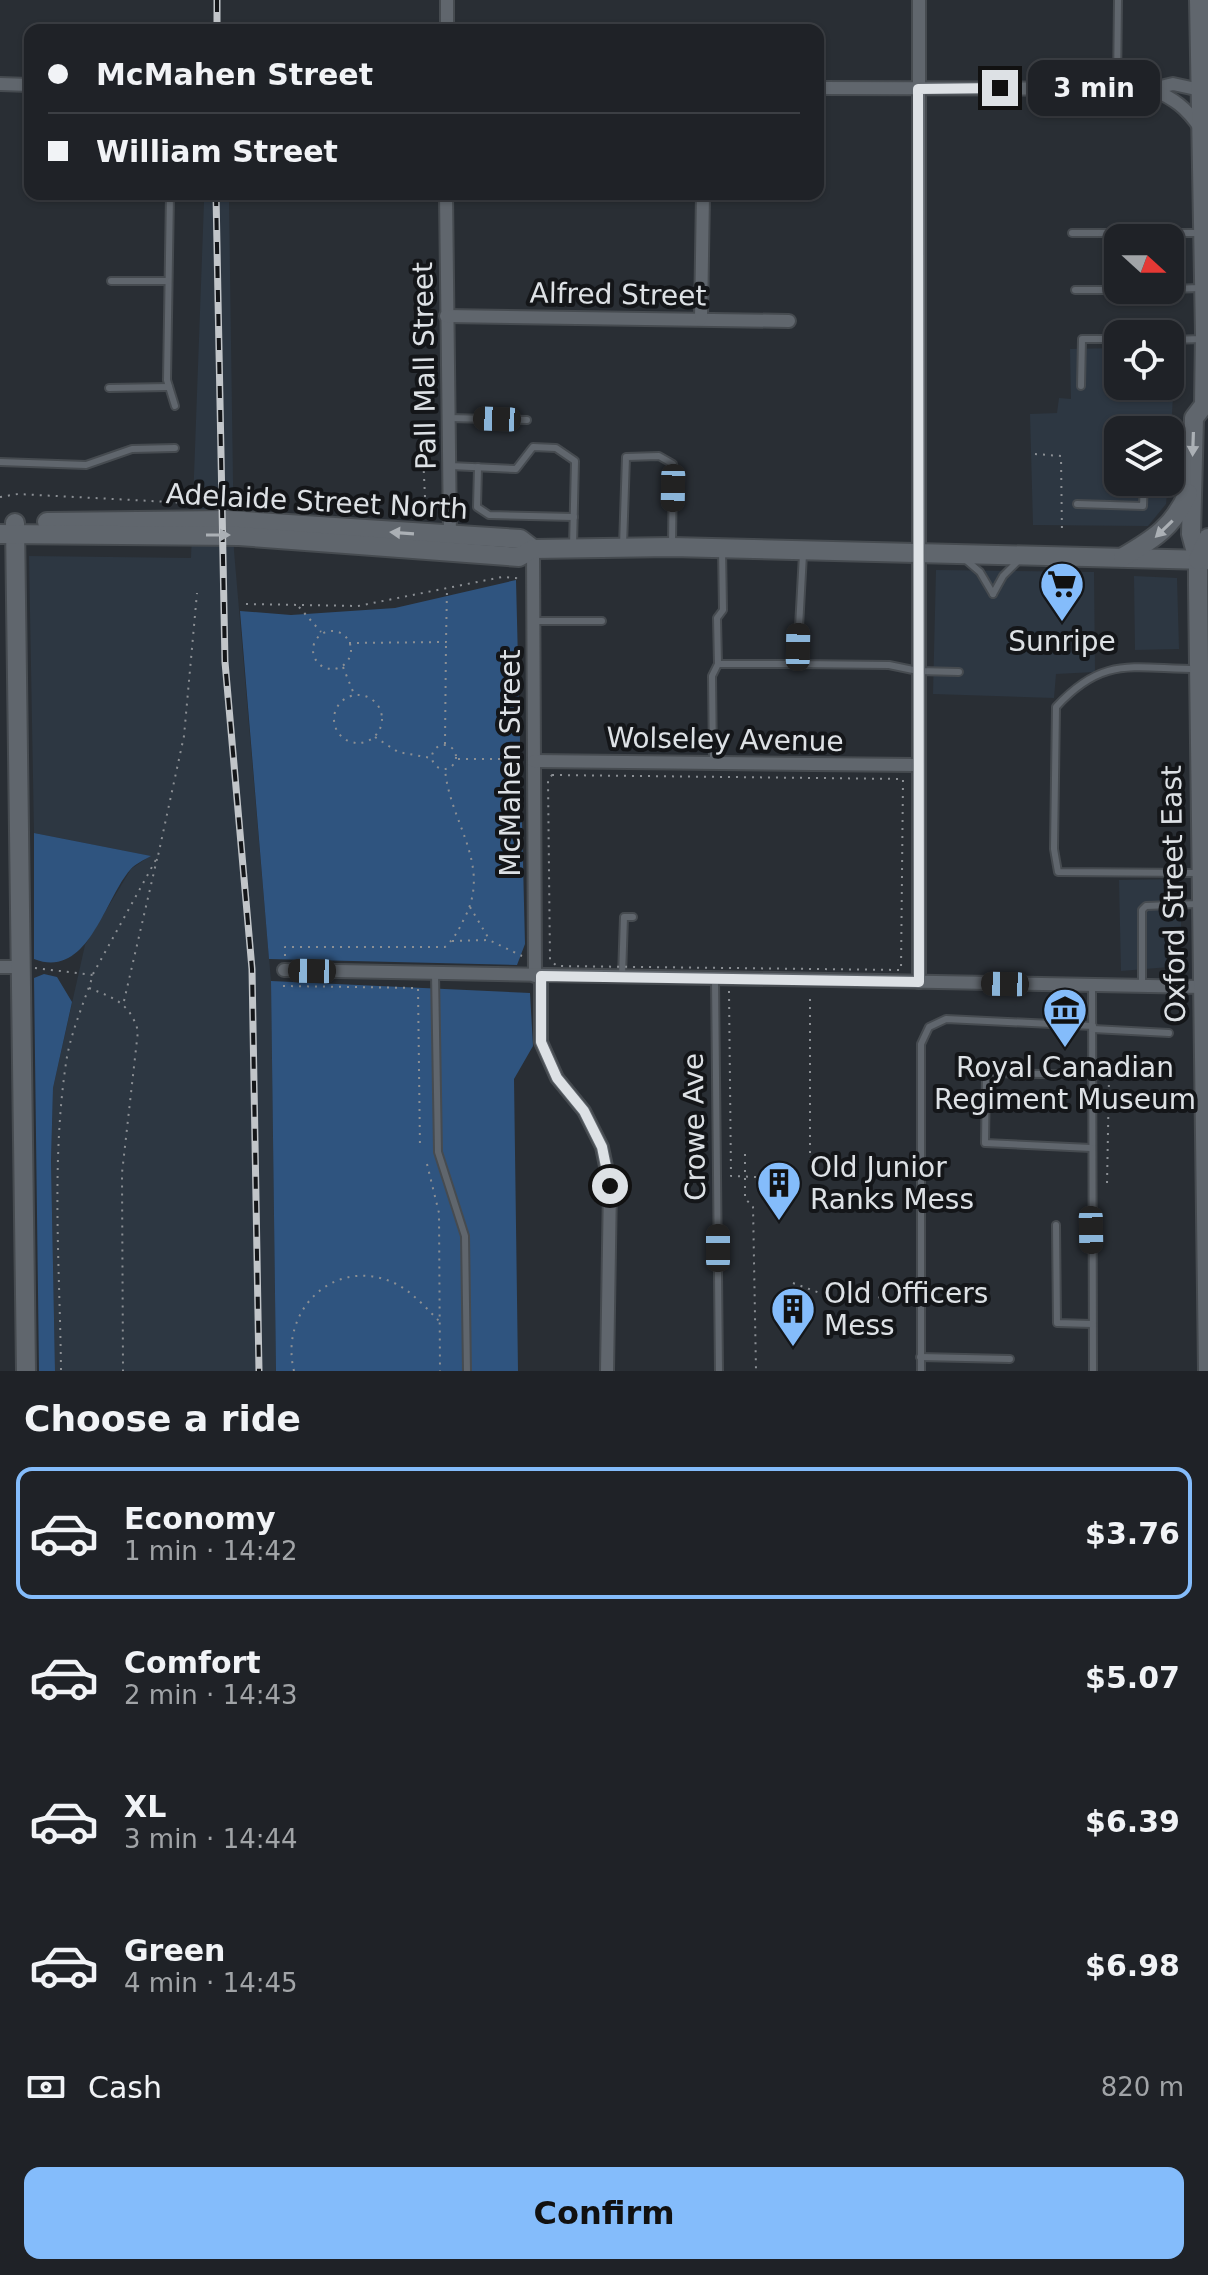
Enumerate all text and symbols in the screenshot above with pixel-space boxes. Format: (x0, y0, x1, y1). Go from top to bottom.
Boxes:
text: McMahen Street (96, 57, 373, 92)
callout: 3 min (1028, 60, 1160, 116)
route end (982, 70, 1018, 106)
text: 3 min (1053, 73, 1135, 103)
text: William Street (96, 134, 338, 169)
north arrow (1104, 224, 1184, 304)
map controls (1104, 224, 1184, 496)
street label: Pall Mall Street (406, 262, 443, 470)
street label: Alfred Street (529, 276, 707, 313)
button: locate (1104, 320, 1184, 400)
car (473, 406, 521, 432)
button: layers (1104, 416, 1184, 496)
one-way arrow (1186, 432, 1199, 457)
car (661, 464, 685, 512)
street label: Adelaide Street North (165, 477, 469, 526)
one-way arrow (1155, 520, 1174, 538)
one-way arrow (389, 526, 414, 539)
one-way arrow (206, 529, 231, 542)
supermarket icon: Sunripe (1038, 560, 1086, 623)
car (786, 623, 810, 671)
place label: Sunripe (1008, 625, 1116, 658)
street label: McMahen Street (494, 649, 527, 877)
street label: Wolseley Avenue (606, 721, 844, 758)
street label: Oxford Street East (1155, 765, 1192, 1023)
car (288, 959, 336, 983)
car (981, 972, 1029, 996)
museum icon: Royal Canadian Regiment Museum (1041, 986, 1089, 1049)
place label: Royal Canadian Regiment Museum (934, 1051, 1196, 1116)
street label: Crowe Ave (677, 1053, 712, 1201)
place label: Old Junior Ranks Mess (810, 1151, 974, 1216)
building icon: Old Junior Ranks Mess (755, 1159, 803, 1222)
route start (592, 1168, 628, 1204)
car (1079, 1206, 1103, 1254)
car (706, 1224, 730, 1272)
place label: Old Officers Mess (824, 1277, 988, 1342)
building icon: Old Officers Mess (769, 1285, 817, 1348)
text: Choose a ride (24, 1398, 301, 1439)
icon: car (28, 1497, 100, 1569)
text: Economy (124, 1501, 276, 1536)
text: $3.76 (1085, 1516, 1180, 1551)
text: 1 min · 14:42 (124, 1536, 298, 1566)
icon: car (28, 1641, 100, 1713)
text: Comfort (124, 1645, 261, 1680)
text: $5.07 (1085, 1660, 1180, 1695)
text: 2 min · 14:43 (124, 1680, 298, 1710)
icon: car (28, 1785, 100, 1857)
text: XL (124, 1789, 166, 1824)
text: $6.39 (1085, 1804, 1180, 1839)
text: 3 min · 14:44 (124, 1824, 298, 1854)
icon: car (28, 1929, 100, 2001)
text: Green (124, 1933, 225, 1968)
text: $6.98 (1085, 1948, 1180, 1983)
text: 4 min · 14:45 (124, 1968, 298, 1998)
icon: cash (24, 2065, 68, 2109)
text: Cash (88, 2070, 162, 2105)
text: 820 m (1101, 2072, 1184, 2102)
button: Confirm (24, 2167, 1184, 2259)

